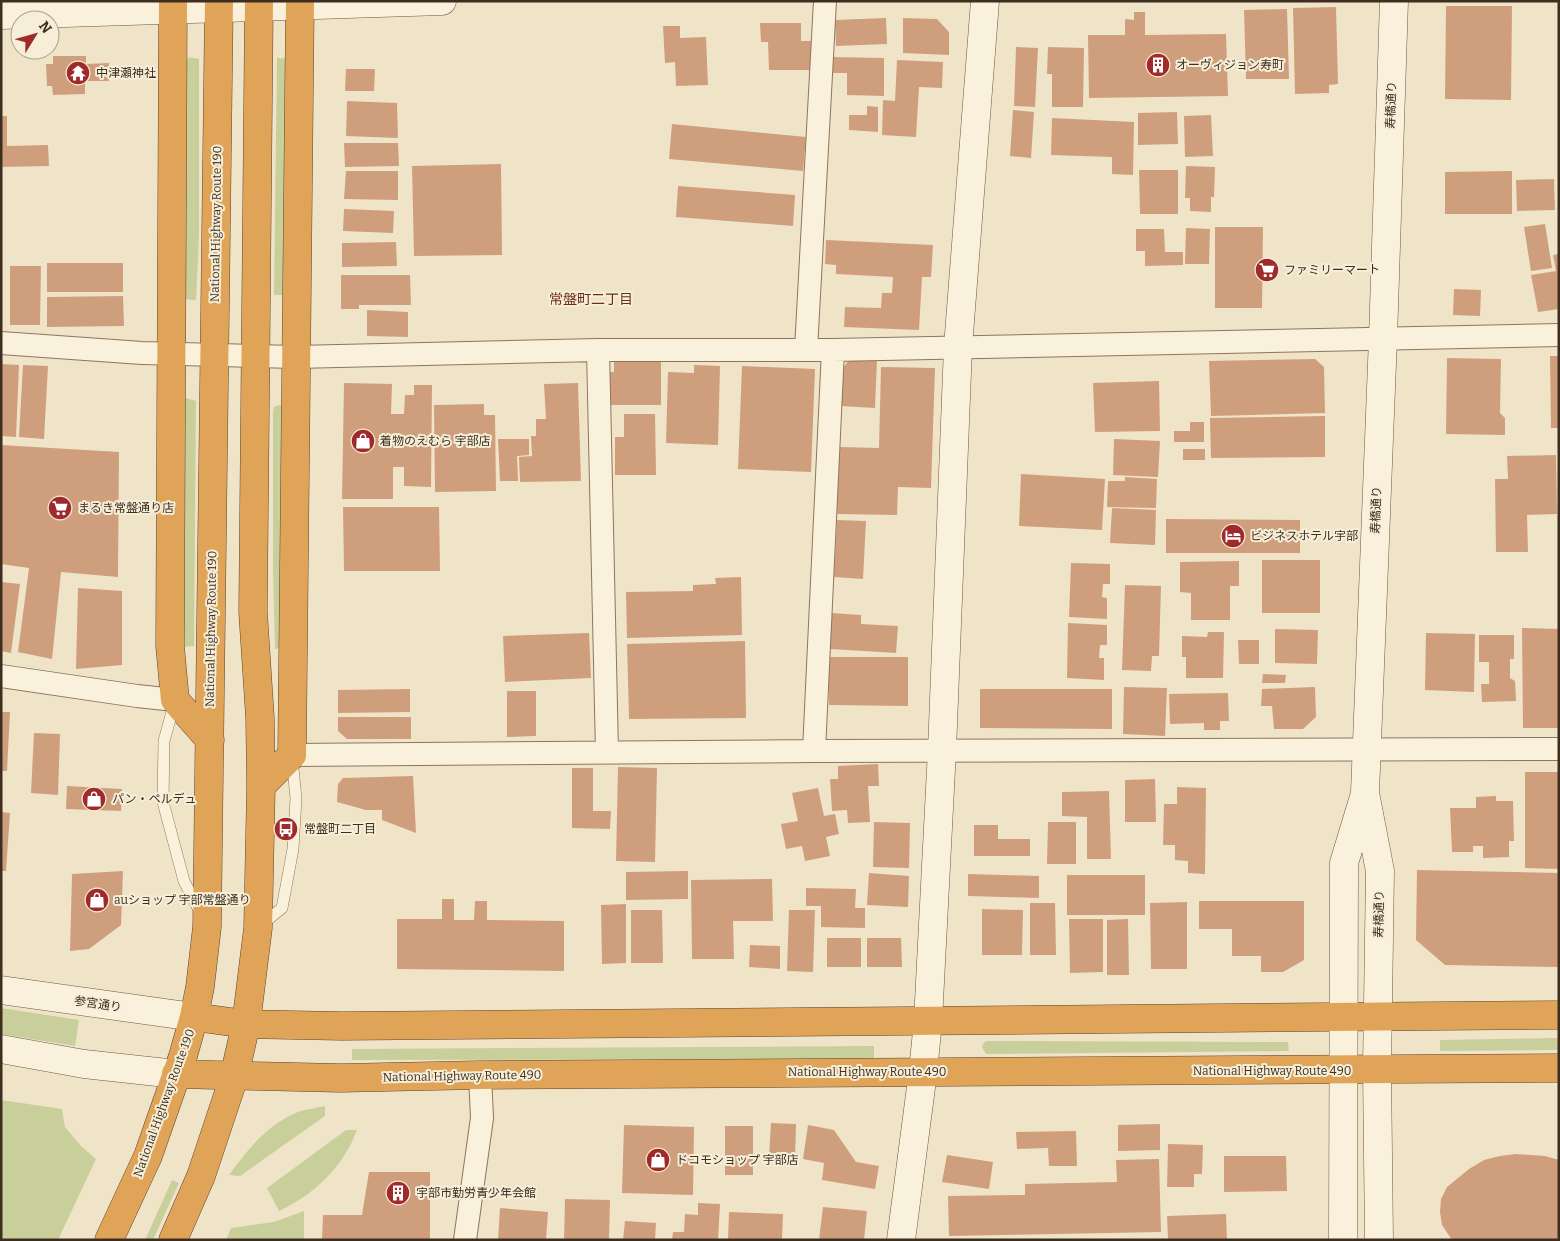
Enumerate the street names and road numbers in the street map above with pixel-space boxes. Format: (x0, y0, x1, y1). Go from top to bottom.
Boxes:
street label: 寿橋通り (1383, 81, 1399, 129)
street label: National Highway Route 190 (208, 146, 224, 302)
street label: 寿橋通り (1368, 486, 1384, 534)
street label: National Highway Route 190 (203, 551, 219, 707)
street label: 寿橋通り (1372, 890, 1386, 938)
street label: 参宮通り (73, 994, 123, 1014)
street label: National Highway Route 190 (131, 1027, 197, 1179)
street label: National Highway Route 490 (1193, 1064, 1351, 1078)
street label: National Highway Route 490 (788, 1065, 946, 1079)
street label: National Highway Route 490 (383, 1068, 541, 1084)

